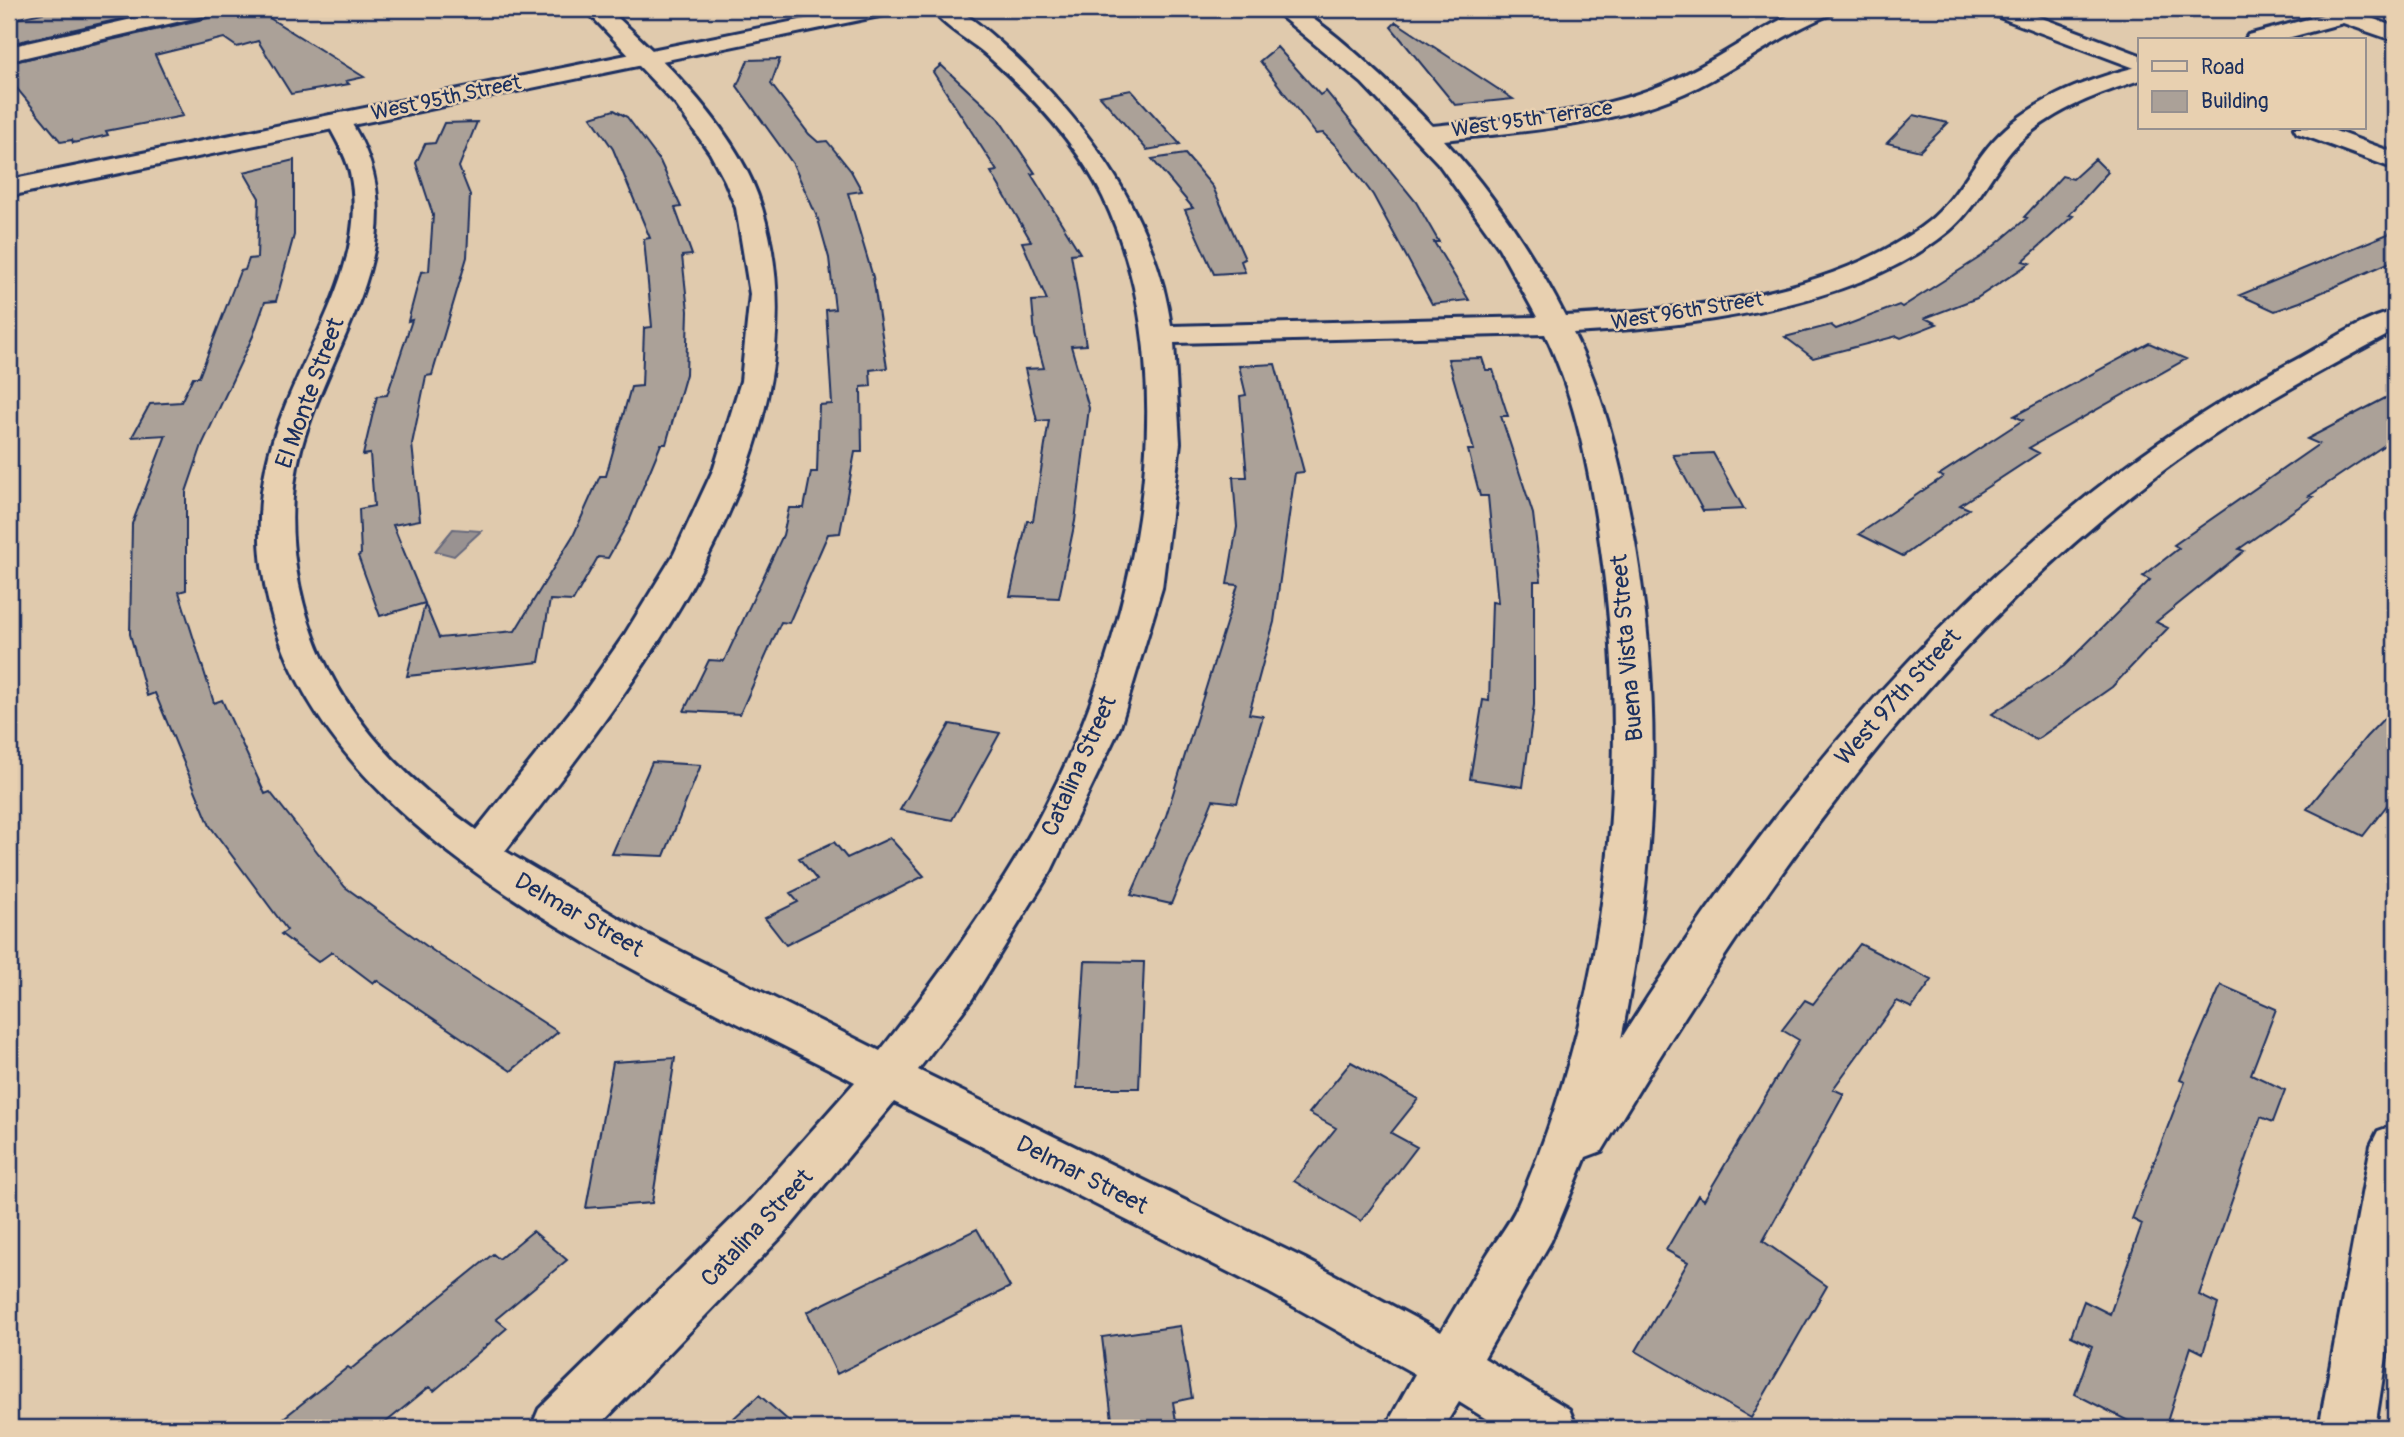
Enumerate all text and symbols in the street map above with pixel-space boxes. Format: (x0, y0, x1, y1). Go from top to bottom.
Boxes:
legend (2138, 38, 2366, 130)
text: Road (2201, 54, 2245, 81)
street label: West 95th Street (369, 69, 524, 127)
text: Building (2201, 88, 2268, 115)
street label: West 95th Terrace (1450, 94, 1615, 144)
street label: West 96th Street (1609, 286, 1765, 336)
street label: El Monte Street (269, 313, 351, 472)
street label: Buena Vista Street (1604, 553, 1650, 743)
street label: West 97th Street (1829, 622, 1967, 771)
street label: Catalina Street (1035, 691, 1123, 841)
street label: Delmar Street (509, 866, 649, 964)
street label: Delmar Street (1011, 1129, 1153, 1221)
street label: Catalina Street (695, 1163, 819, 1293)

